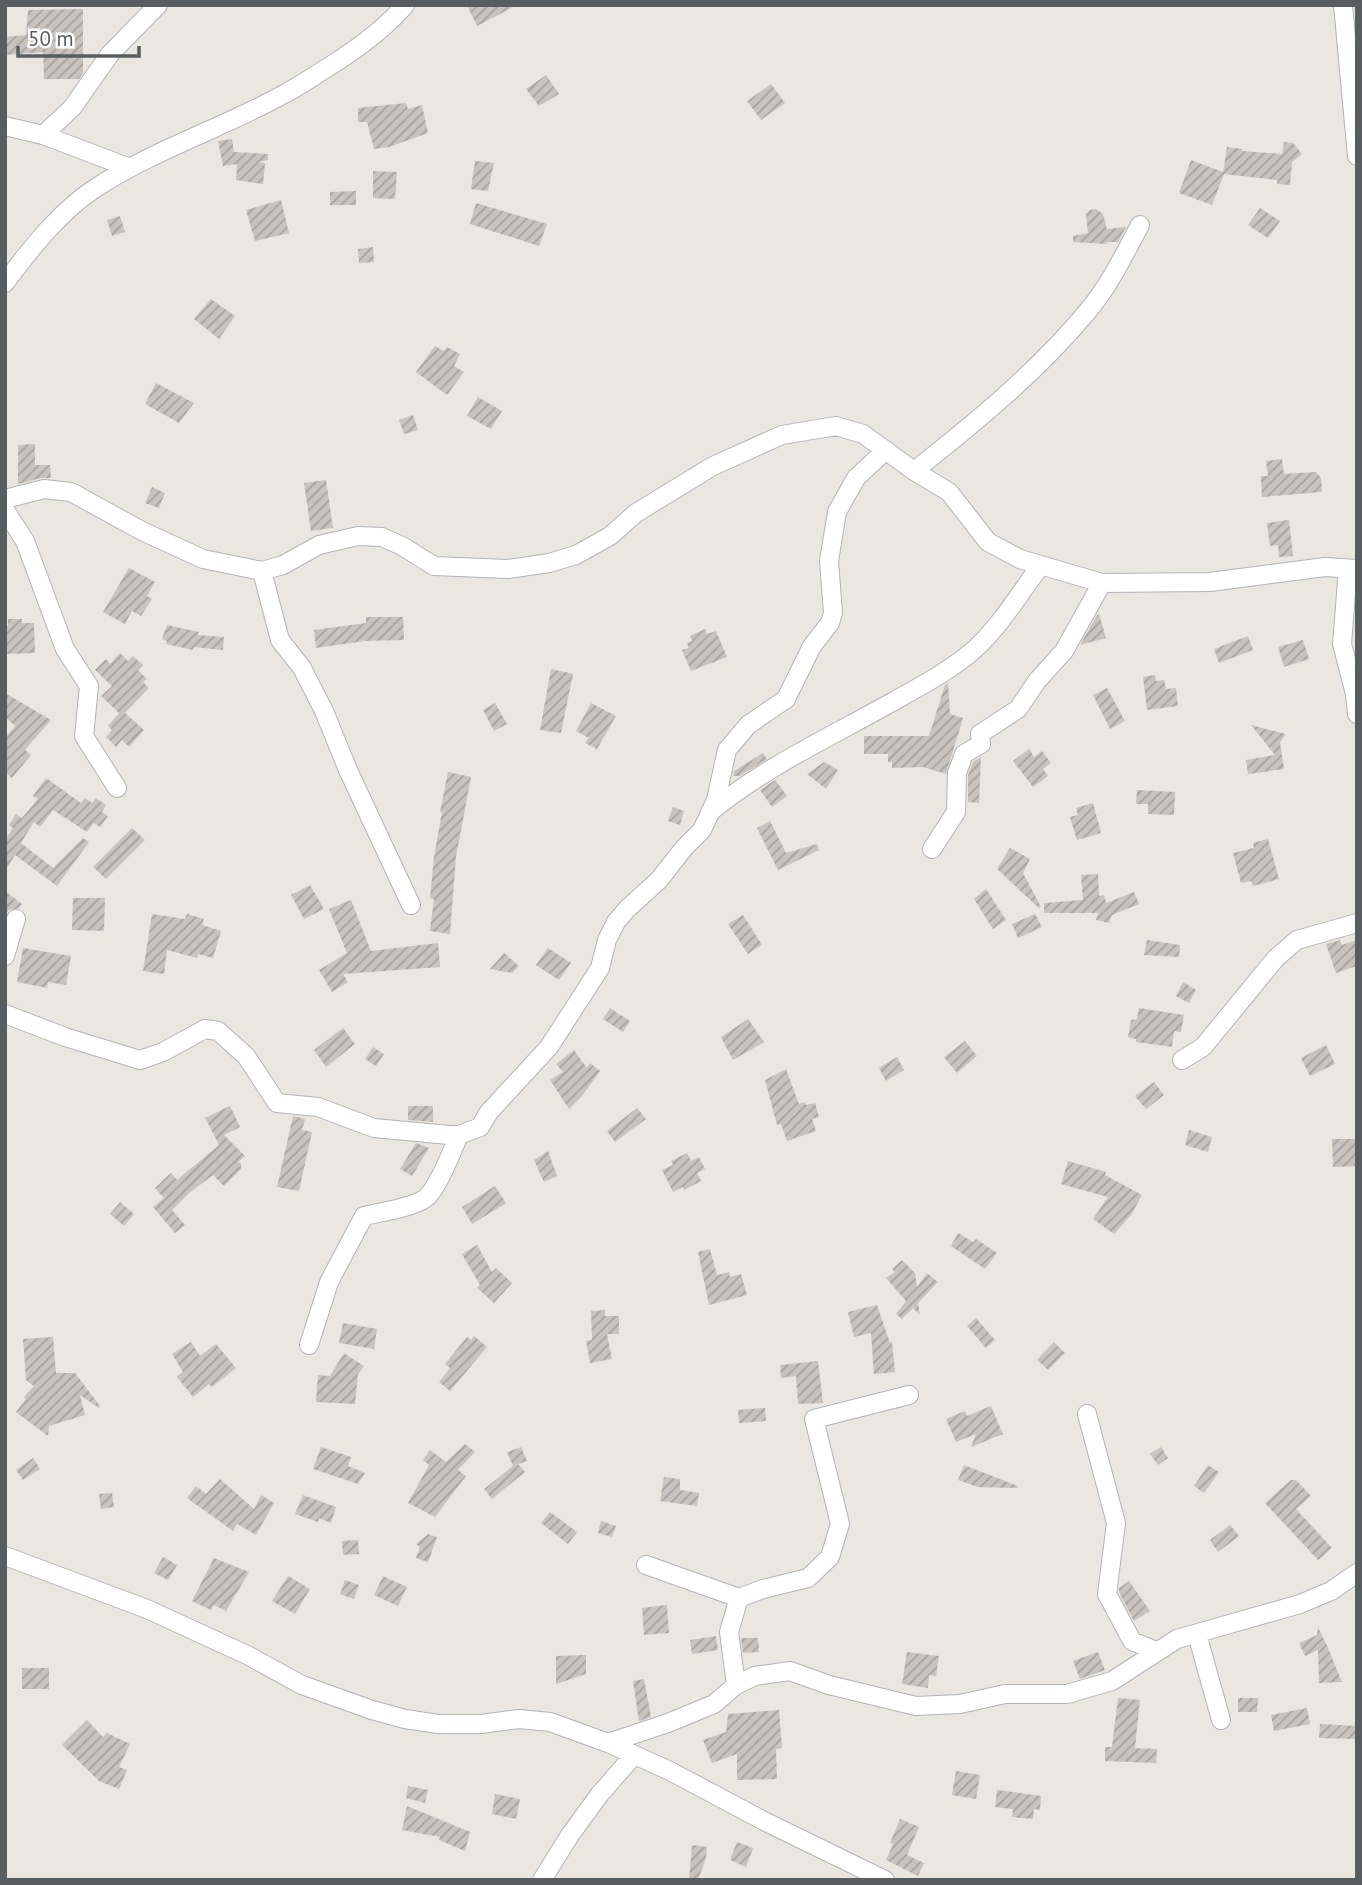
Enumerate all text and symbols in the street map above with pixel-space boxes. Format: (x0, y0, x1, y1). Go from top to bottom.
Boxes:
scale bar (18, 14, 138, 58)
text: 50 m (28, 25, 74, 52)

